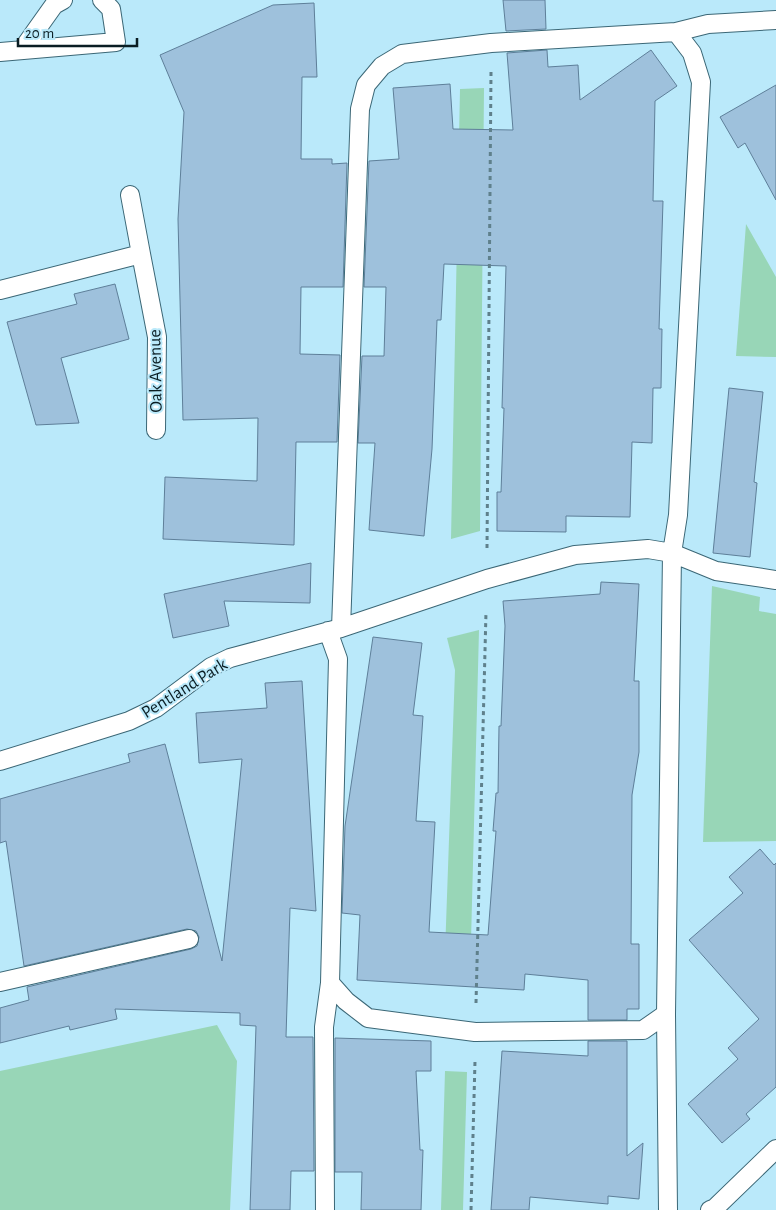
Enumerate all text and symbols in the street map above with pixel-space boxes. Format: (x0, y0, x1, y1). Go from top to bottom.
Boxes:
scale bar (18, 15, 136, 47)
text: 20 m (25, 26, 54, 41)
street label: Oak Avenue (146, 329, 166, 413)
street label: Pentland Park (139, 655, 231, 722)

